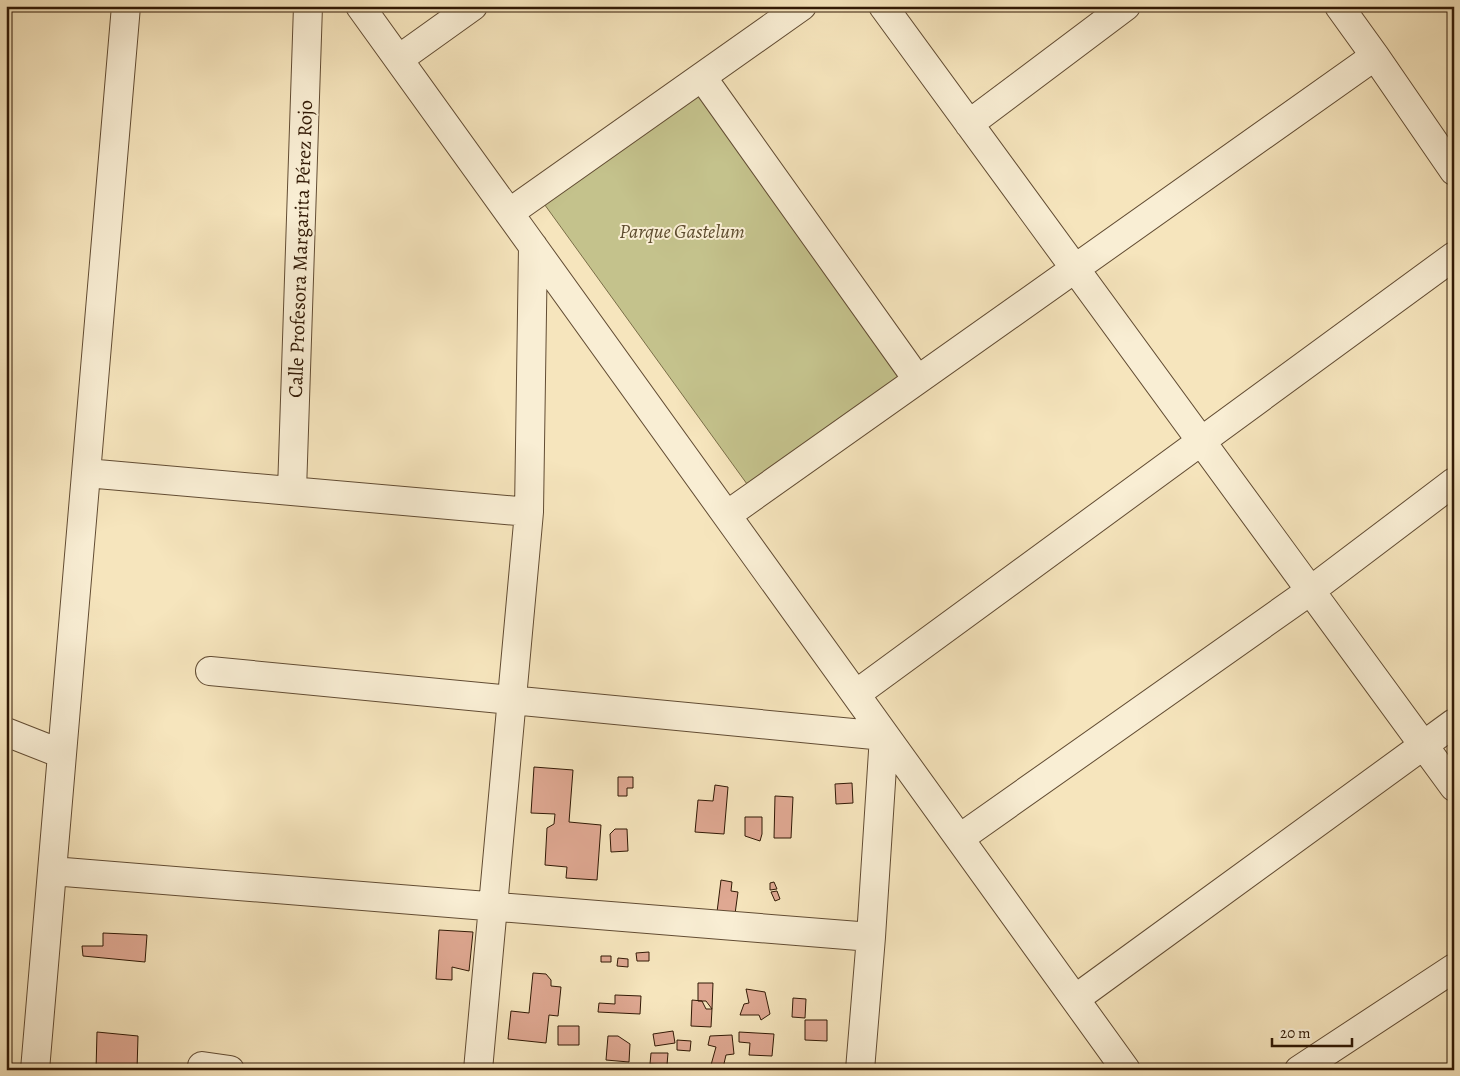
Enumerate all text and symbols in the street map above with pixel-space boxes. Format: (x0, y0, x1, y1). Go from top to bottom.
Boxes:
street label: Calle Profesora Margarita Pérez Rojo (282, 100, 319, 398)
park label: Parque Gastelum (619, 218, 745, 245)
scale bar (1272, 1016, 1352, 1048)
text: 20 m (1280, 1023, 1311, 1043)

